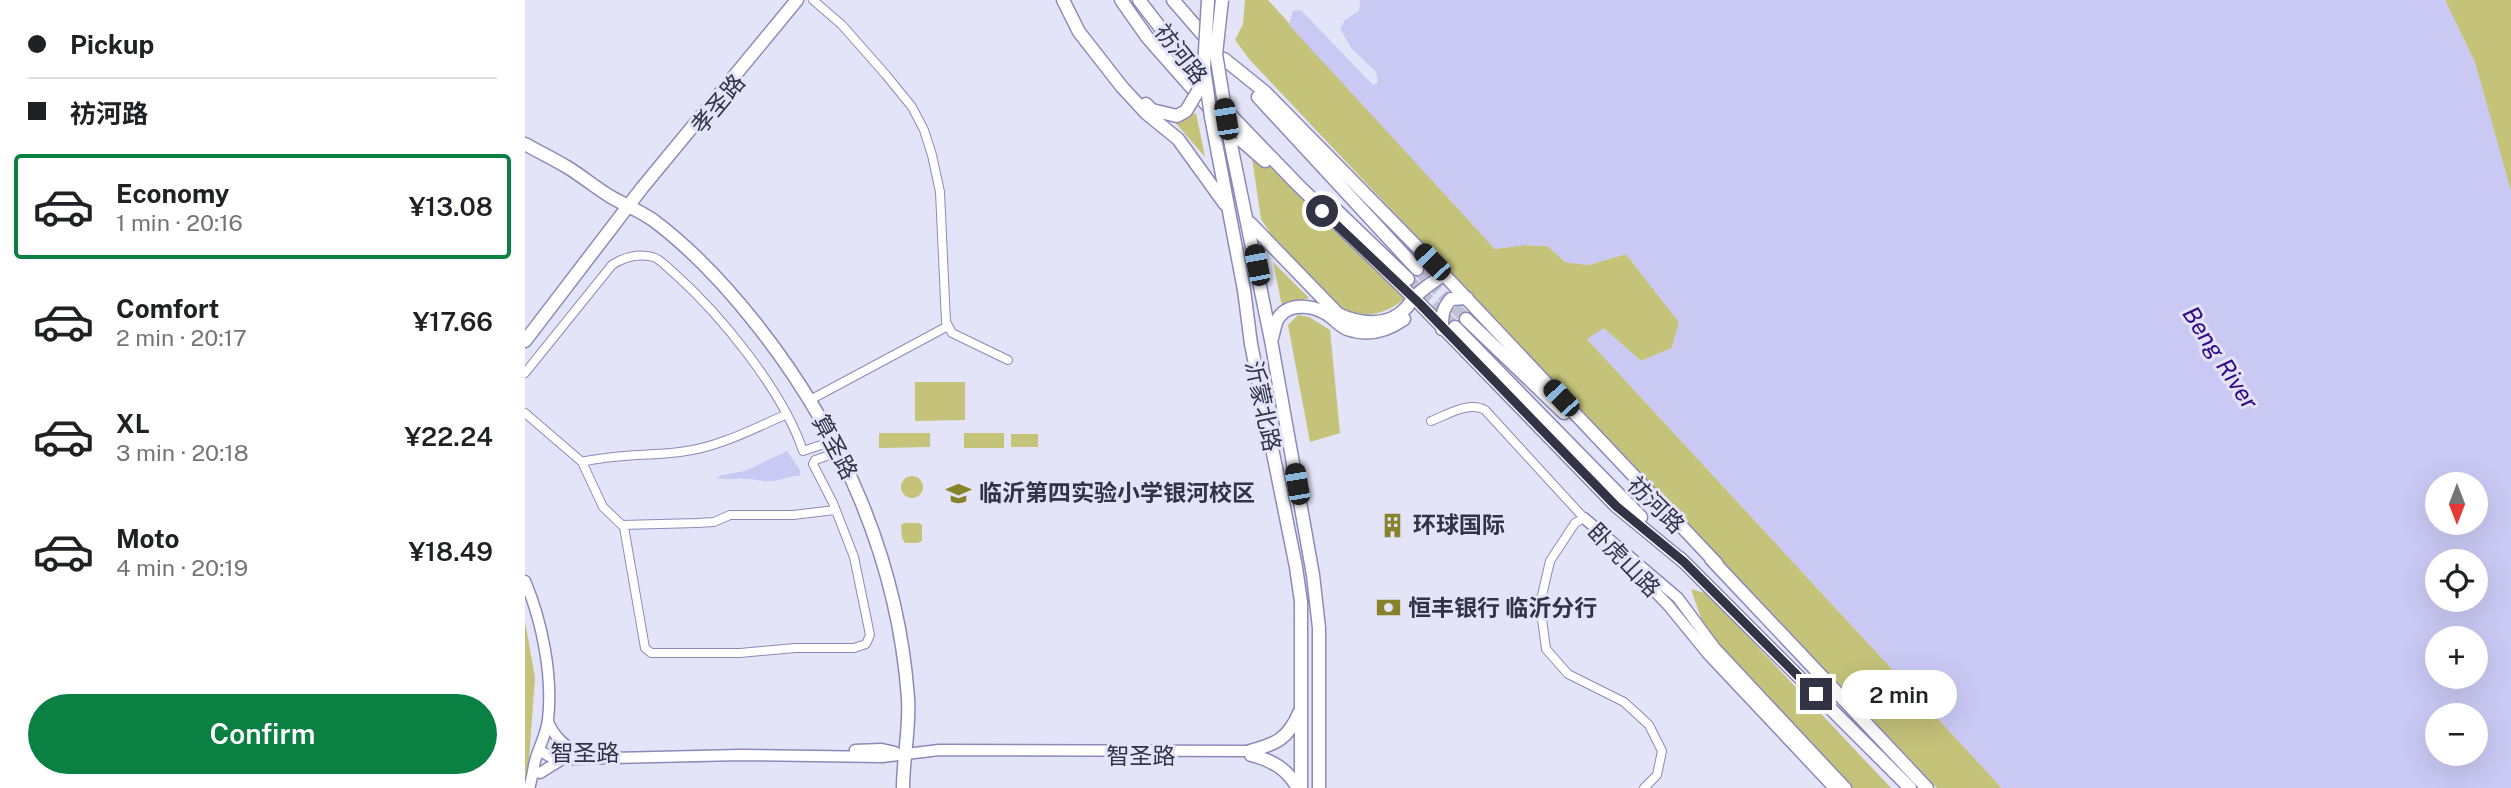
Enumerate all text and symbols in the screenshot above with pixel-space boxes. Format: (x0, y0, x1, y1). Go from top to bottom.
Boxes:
street label: 祊河路 (1150, 18, 1213, 89)
text: Pickup (70, 29, 154, 60)
street label: 孝圣路 (685, 69, 750, 139)
car (1213, 97, 1240, 141)
text: 祊河路 (70, 98, 148, 129)
icon: car (32, 175, 95, 238)
text: Economy (116, 178, 229, 209)
text: ¥13.08 (409, 191, 493, 222)
route start (1306, 195, 1338, 227)
text: 1 min · 20:16 (116, 209, 243, 236)
car (1410, 240, 1455, 284)
car (1243, 242, 1272, 288)
icon: car (32, 290, 95, 353)
text: Comfort (116, 293, 219, 324)
water label: Beng River (2177, 301, 2265, 415)
text: ¥17.66 (413, 306, 493, 337)
text: 2 min · 20:17 (116, 324, 247, 351)
street label: 沂蒙北路 (1241, 358, 1286, 454)
car (1539, 375, 1584, 421)
icon: car (32, 405, 95, 468)
text: XL (116, 408, 150, 439)
street label: 算圣路 (807, 410, 864, 484)
text: ¥22.24 (405, 421, 493, 452)
text: 3 min · 20:18 (116, 439, 249, 466)
car (1284, 461, 1311, 507)
street label: 祊河路 (1622, 471, 1690, 539)
north arrow (2425, 472, 2489, 536)
map controls (2425, 472, 2488, 766)
school or university icon: 临沂第四实验小学银河校区 (945, 479, 973, 507)
place label: 临沂第四实验小学银河校区 (979, 479, 1255, 506)
building icon: 环球国际 (1379, 511, 1407, 539)
place label: 环球国际 (1413, 511, 1505, 538)
street label: 卧虎山路 (1583, 517, 1666, 602)
icon: car (32, 520, 95, 583)
text: Moto (116, 523, 179, 554)
text: ¥18.49 (409, 536, 493, 567)
button: locate (2425, 549, 2488, 612)
text: 4 min · 20:19 (116, 554, 248, 581)
bank icon: 恒丰银行 临沂分行 (1374, 594, 1402, 622)
place label: 恒丰银行 临沂分行 (1408, 594, 1597, 621)
button: + (2425, 626, 2488, 689)
callout: 2 min (1841, 670, 1956, 718)
route end (1800, 678, 1832, 710)
text: 2 min (1869, 681, 1929, 708)
button: Confirm (28, 694, 497, 774)
button: − (2425, 703, 2488, 766)
street label: 智圣路 (551, 739, 620, 766)
street label: 智圣路 (1107, 742, 1176, 769)

